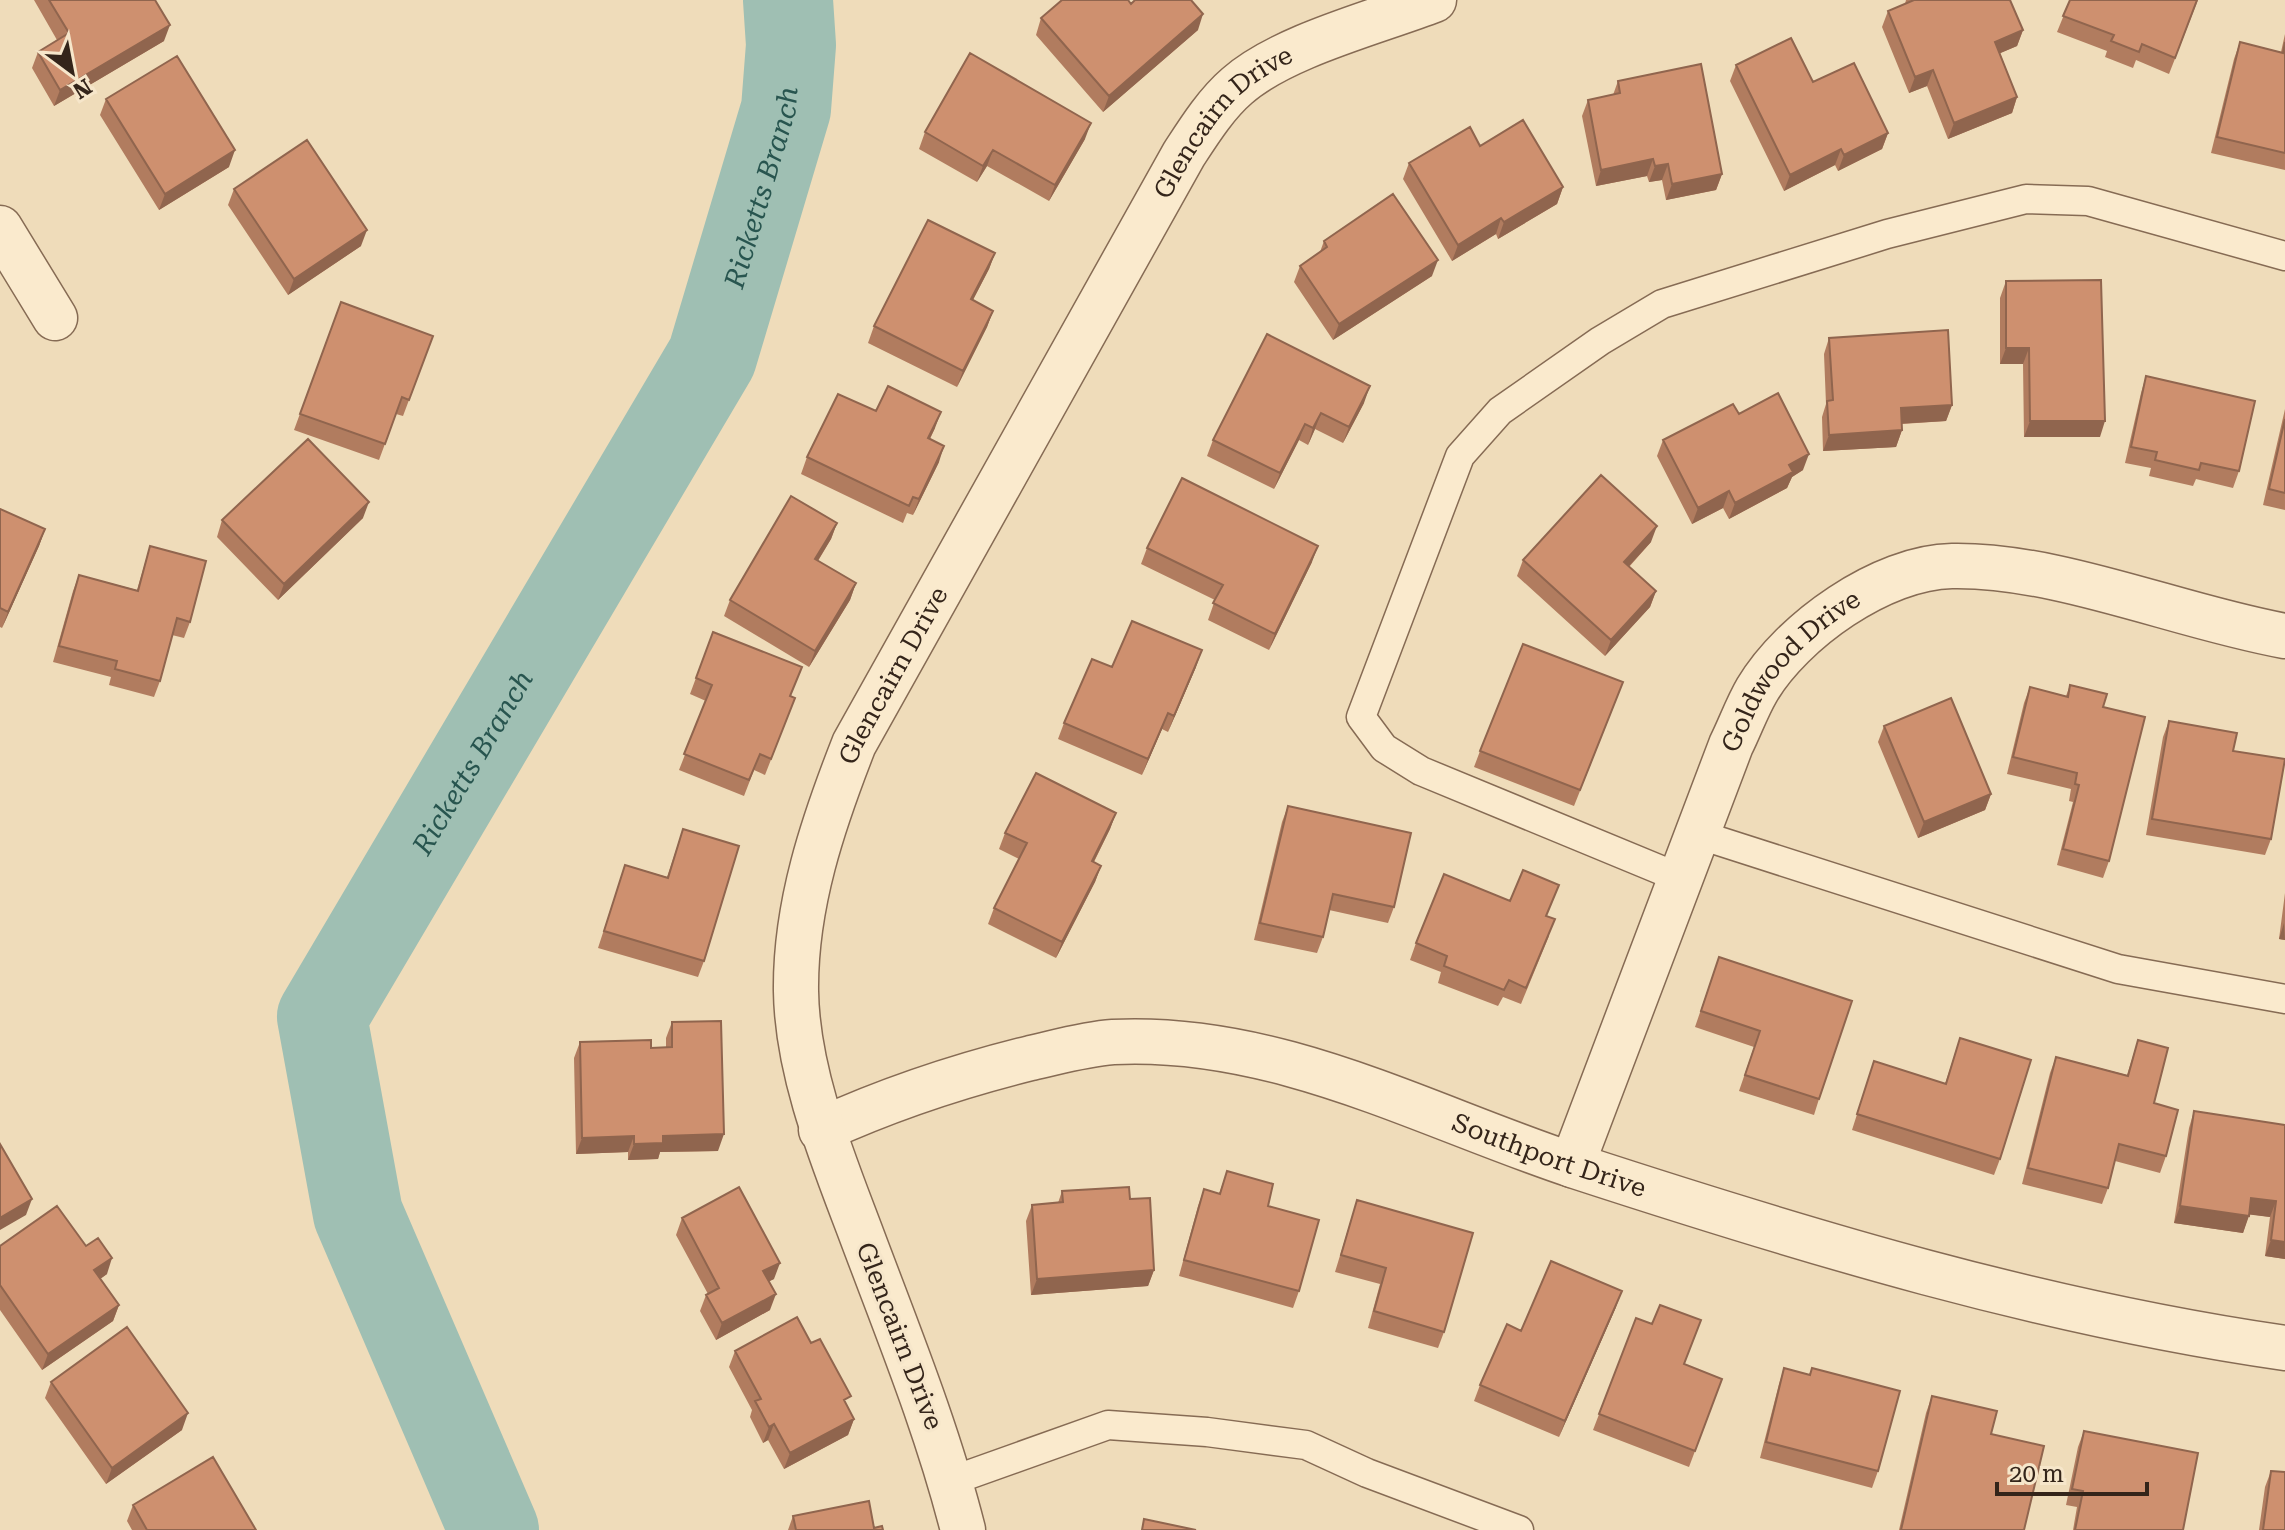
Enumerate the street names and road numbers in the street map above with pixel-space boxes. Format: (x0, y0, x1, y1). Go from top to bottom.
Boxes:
street label: Glencairn Drive (1147, 40, 1297, 204)
street label: Glencairn Drive (833, 582, 954, 769)
street label: Goldwood Drive (1715, 583, 1865, 757)
street label: Southport Drive (1448, 1107, 1650, 1203)
street label: Glencairn Drive (851, 1238, 949, 1434)

